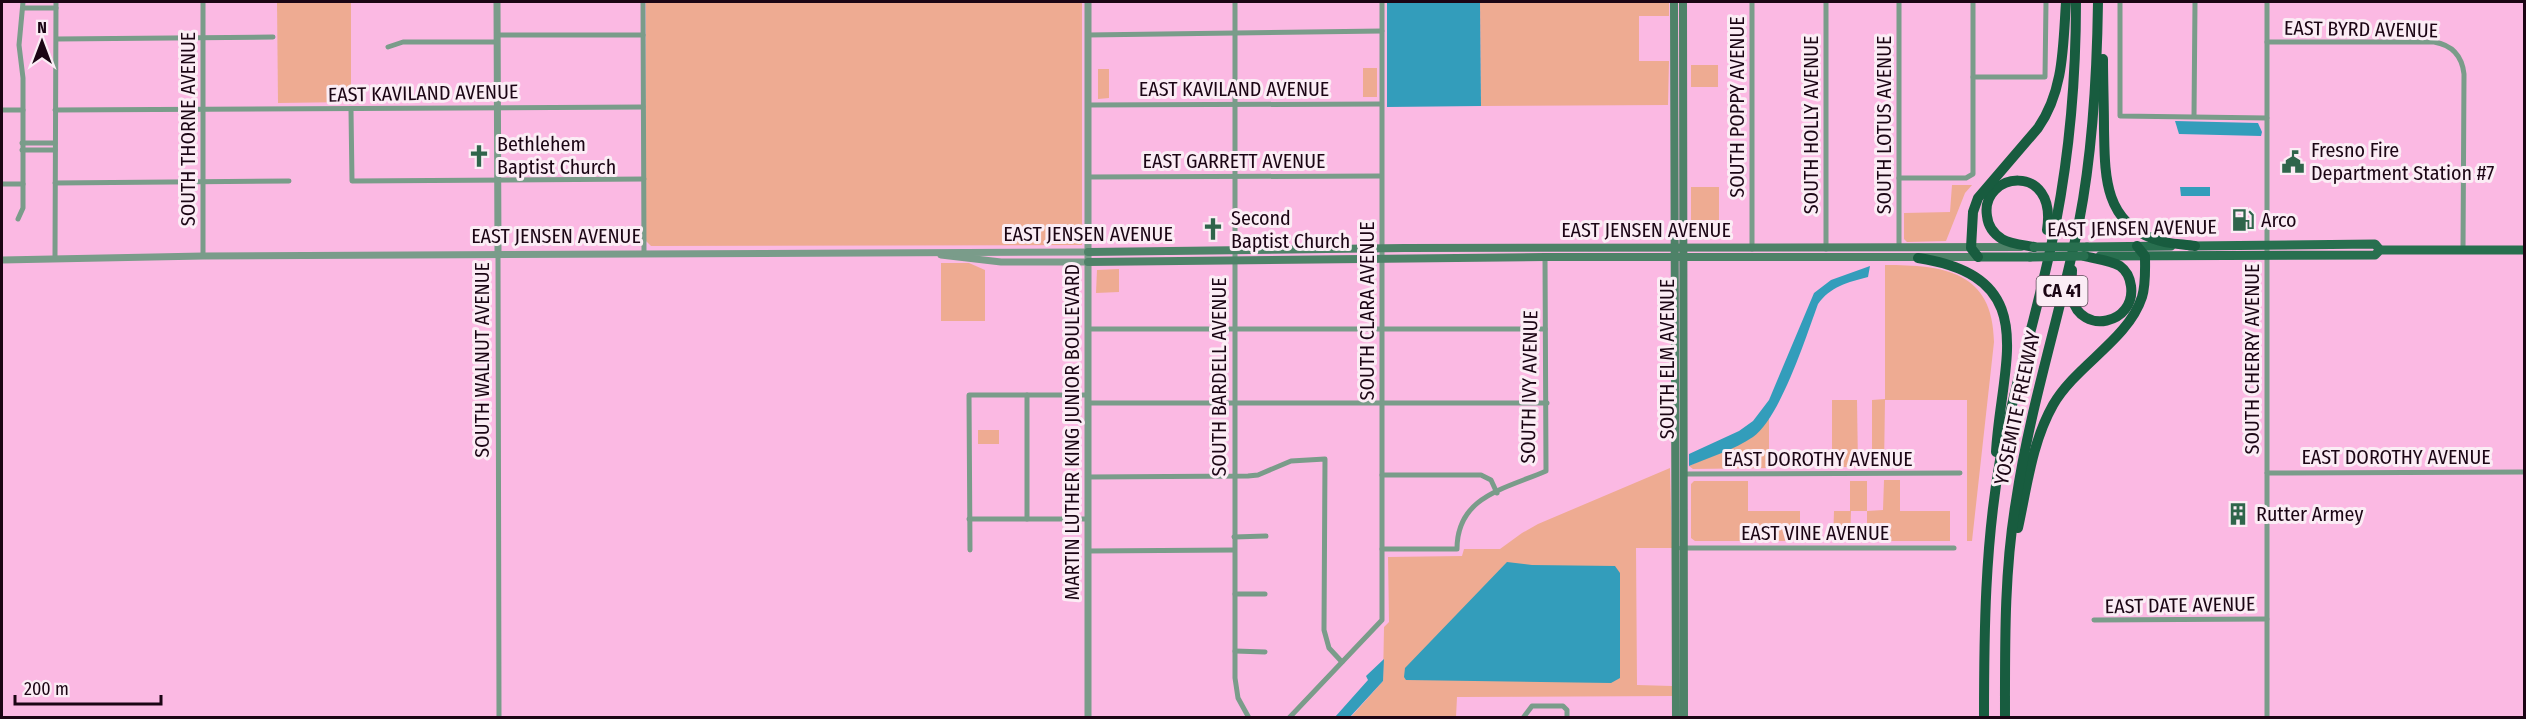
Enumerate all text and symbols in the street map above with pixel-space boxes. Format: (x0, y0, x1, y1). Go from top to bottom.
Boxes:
north arrow (12, 12, 72, 72)
street label: SOUTH POPPY AVENUE (1725, 16, 1749, 198)
street label: EAST BYRD AVENUE (2284, 16, 2438, 42)
text: N (37, 18, 47, 37)
street label: SOUTH THORNE AVENUE (176, 32, 200, 226)
street label: SOUTH HOLLY AVENUE (1799, 36, 1823, 214)
street label: SOUTH LOTUS AVENUE (1872, 36, 1896, 214)
street label: EAST KAVILAND AVENUE (1139, 77, 1329, 101)
street label: EAST KAVILAND AVENUE (328, 79, 518, 107)
place label: Bethlehem Baptist Church (497, 132, 616, 179)
place label: Fresno Fire Department Station #7 (2311, 138, 2494, 185)
church icon: Bethlehem Baptist Church (466, 143, 492, 169)
street label: EAST GARRETT AVENUE (1143, 149, 1325, 173)
public building icon: Fresno Fire Department Station #7 (2280, 149, 2306, 175)
place label: Second Baptist Church (1231, 206, 1350, 253)
fuel station icon: Arco (2230, 207, 2256, 233)
place label: Arco (2261, 208, 2297, 232)
street label: EAST JENSEN AVENUE (2047, 215, 2217, 241)
church icon: Second Baptist Church (1200, 216, 1226, 242)
street label: EAST JENSEN AVENUE (1561, 218, 1731, 242)
street label: SOUTH CLARA AVENUE (1355, 221, 1379, 401)
street label: EAST JENSEN AVENUE (1003, 222, 1173, 246)
street label: EAST JENSEN AVENUE (471, 224, 641, 248)
street label: SOUTH WALNUT AVENUE (470, 262, 494, 458)
street label: MARTIN LUTHER KING JUNIOR BOULEVARD (1060, 264, 1084, 600)
street label: SOUTH CHERRY AVENUE (2240, 264, 2264, 455)
road number: CA 41 (2036, 276, 2088, 306)
street label: SOUTH BARDELL AVENUE (1207, 277, 1231, 477)
street label: SOUTH ELM AVENUE (1655, 279, 1679, 439)
street label: SOUTH IVY AVENUE (1516, 310, 1542, 464)
street label: YOSEMITE FREEWAY (1989, 329, 2045, 487)
street label: EAST DOROTHY AVENUE (2301, 445, 2491, 469)
street label: EAST DOROTHY AVENUE (1723, 447, 1913, 471)
building icon: Rutter Armey (2225, 501, 2251, 527)
place label: Rutter Armey (2256, 502, 2363, 526)
street label: EAST VINE AVENUE (1741, 521, 1889, 545)
street label: EAST DATE AVENUE (2104, 592, 2256, 618)
scale bar (15, 668, 160, 706)
text: 200 m (24, 678, 69, 700)

